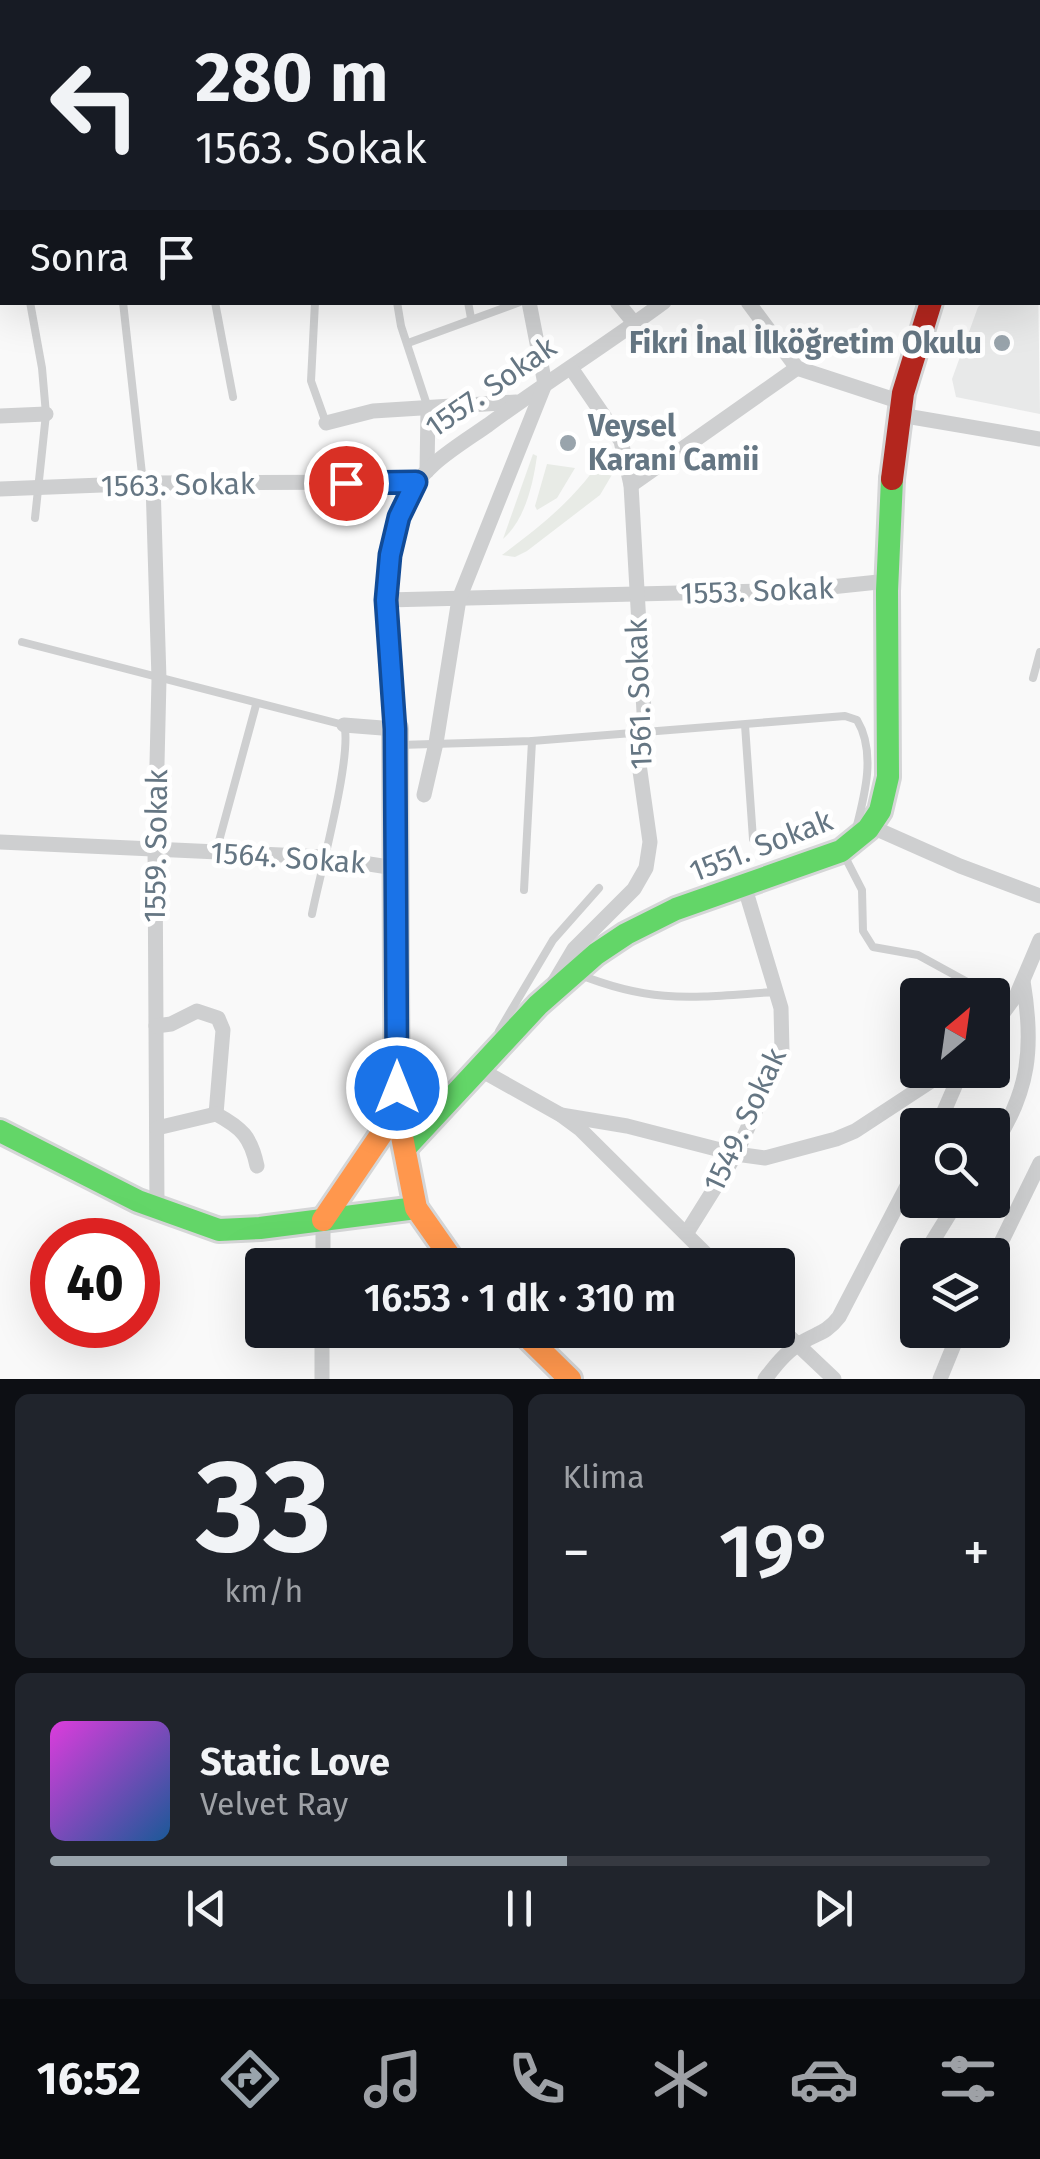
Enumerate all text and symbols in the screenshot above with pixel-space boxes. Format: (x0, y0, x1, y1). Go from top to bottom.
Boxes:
text: 280 m (195, 36, 389, 120)
icon: left (30, 40, 160, 170)
text: 1563. Sokak (195, 121, 426, 175)
icon: arrive (149, 230, 204, 285)
text: Sonra (30, 235, 129, 281)
place label: Fikri İnal İlköğretim Okulu (629, 324, 982, 361)
street label: 1557. Sokak (419, 329, 564, 445)
marker: Fikri İnal İlköğretim Okulu (991, 332, 1013, 354)
place label: Veysel Karani Camii (587, 408, 759, 478)
marker: Veysel Karani Camii (557, 432, 579, 454)
pin (304, 441, 389, 526)
icon: arrive (319, 456, 374, 511)
street label: 1563. Sokak (101, 466, 256, 504)
street label: 1553. Sokak (680, 570, 835, 612)
street label: 1561. Sokak (618, 617, 660, 770)
street label: 1559. Sokak (137, 768, 175, 923)
street label: 1551. Sokak (685, 802, 838, 890)
street label: 1564. Sokak (209, 835, 367, 881)
north arrow (900, 978, 1010, 1088)
map controls (900, 978, 1010, 1348)
position arrow (345, 1036, 449, 1140)
street label: 1549. Sokak (696, 1042, 794, 1198)
button: search (900, 1108, 1010, 1218)
speed limit sign: 40 (30, 1218, 160, 1348)
button: layers (900, 1238, 1010, 1348)
text: 16:53 · 1 dk · 310 m (364, 1275, 676, 1321)
text: 33 (196, 1429, 331, 1585)
text: Klima (563, 1458, 645, 1496)
text: 19° (719, 1507, 834, 1597)
text: − (563, 1520, 590, 1586)
text: + (963, 1520, 990, 1586)
text: km/h (224, 1572, 303, 1610)
text: Static Love (200, 1739, 390, 1785)
text: Velvet Ray (200, 1785, 348, 1823)
icon: previous (179, 1881, 234, 1936)
icon: pause (492, 1881, 547, 1936)
icon: next (806, 1881, 861, 1936)
icon: directions (215, 2044, 285, 2114)
icon: music (358, 2044, 428, 2114)
icon: phone (502, 2044, 572, 2114)
icon: climate (646, 2044, 716, 2114)
icon: car (789, 2044, 859, 2114)
icon: filters (933, 2044, 1003, 2114)
text: 16:52 (37, 2052, 141, 2106)

